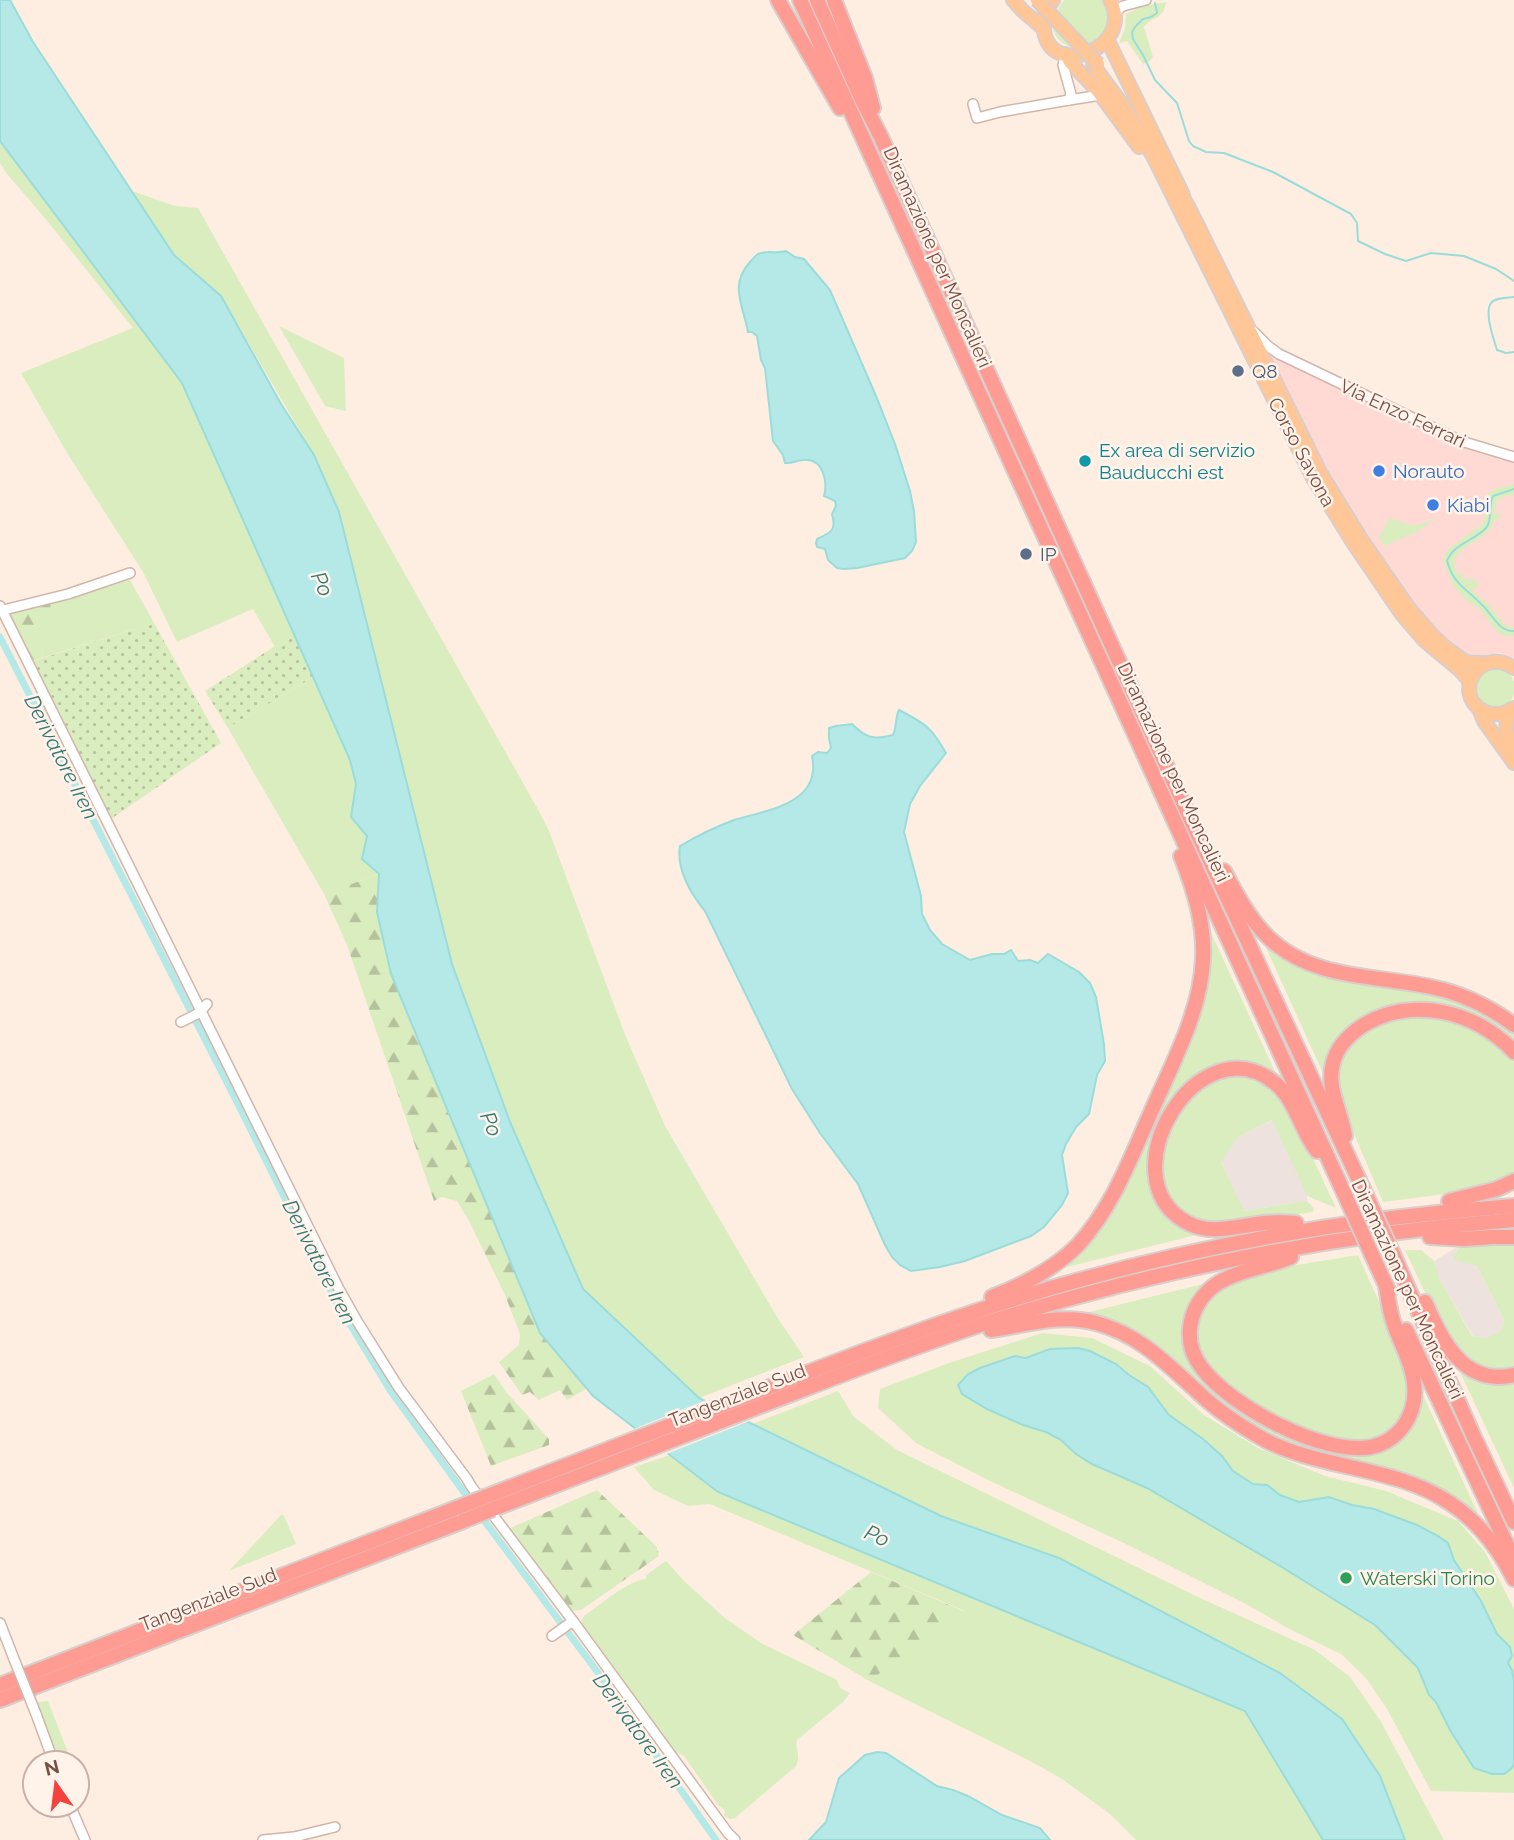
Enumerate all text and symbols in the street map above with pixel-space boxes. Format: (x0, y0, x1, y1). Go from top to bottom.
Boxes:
street label: Diramazione per Moncalieri (879, 143, 997, 371)
place label: Q8 (1252, 360, 1278, 382)
marker: Q8 (1230, 363, 1246, 379)
street label: Via Enzo Ferrari (1337, 374, 1469, 452)
street label: Corso Savona (1264, 394, 1340, 510)
place label: Ex area di servizio Bauducchi est (1099, 439, 1255, 483)
marker: Ex area di servizio Bauducchi est (1077, 453, 1093, 469)
place label: Norauto (1393, 460, 1465, 482)
marker: Norauto (1371, 463, 1387, 479)
place label: Kiabi (1447, 494, 1490, 516)
marker: Kiabi (1425, 497, 1441, 513)
place label: IP (1040, 543, 1057, 565)
marker: IP (1018, 546, 1034, 562)
water label: Po (306, 568, 339, 600)
street label: Diramazione per Moncalieri (1113, 659, 1235, 885)
water label: Derivatore Iren (19, 690, 104, 823)
water label: Po (475, 1108, 508, 1140)
street label: Diramazione per Moncalieri (1347, 1176, 1469, 1402)
water label: Derivatore Iren (277, 1195, 362, 1328)
street label: Tangenziale Sud (666, 1359, 808, 1431)
water label: Po (861, 1519, 893, 1552)
street label: Tangenziale Sud (137, 1563, 279, 1635)
place label: Waterski Torino (1360, 1567, 1495, 1589)
marker: Waterski Torino (1338, 1570, 1354, 1586)
water label: Derivatore Iren (588, 1668, 689, 1793)
north arrow (21, 1749, 91, 1819)
text: N (42, 1755, 62, 1780)

